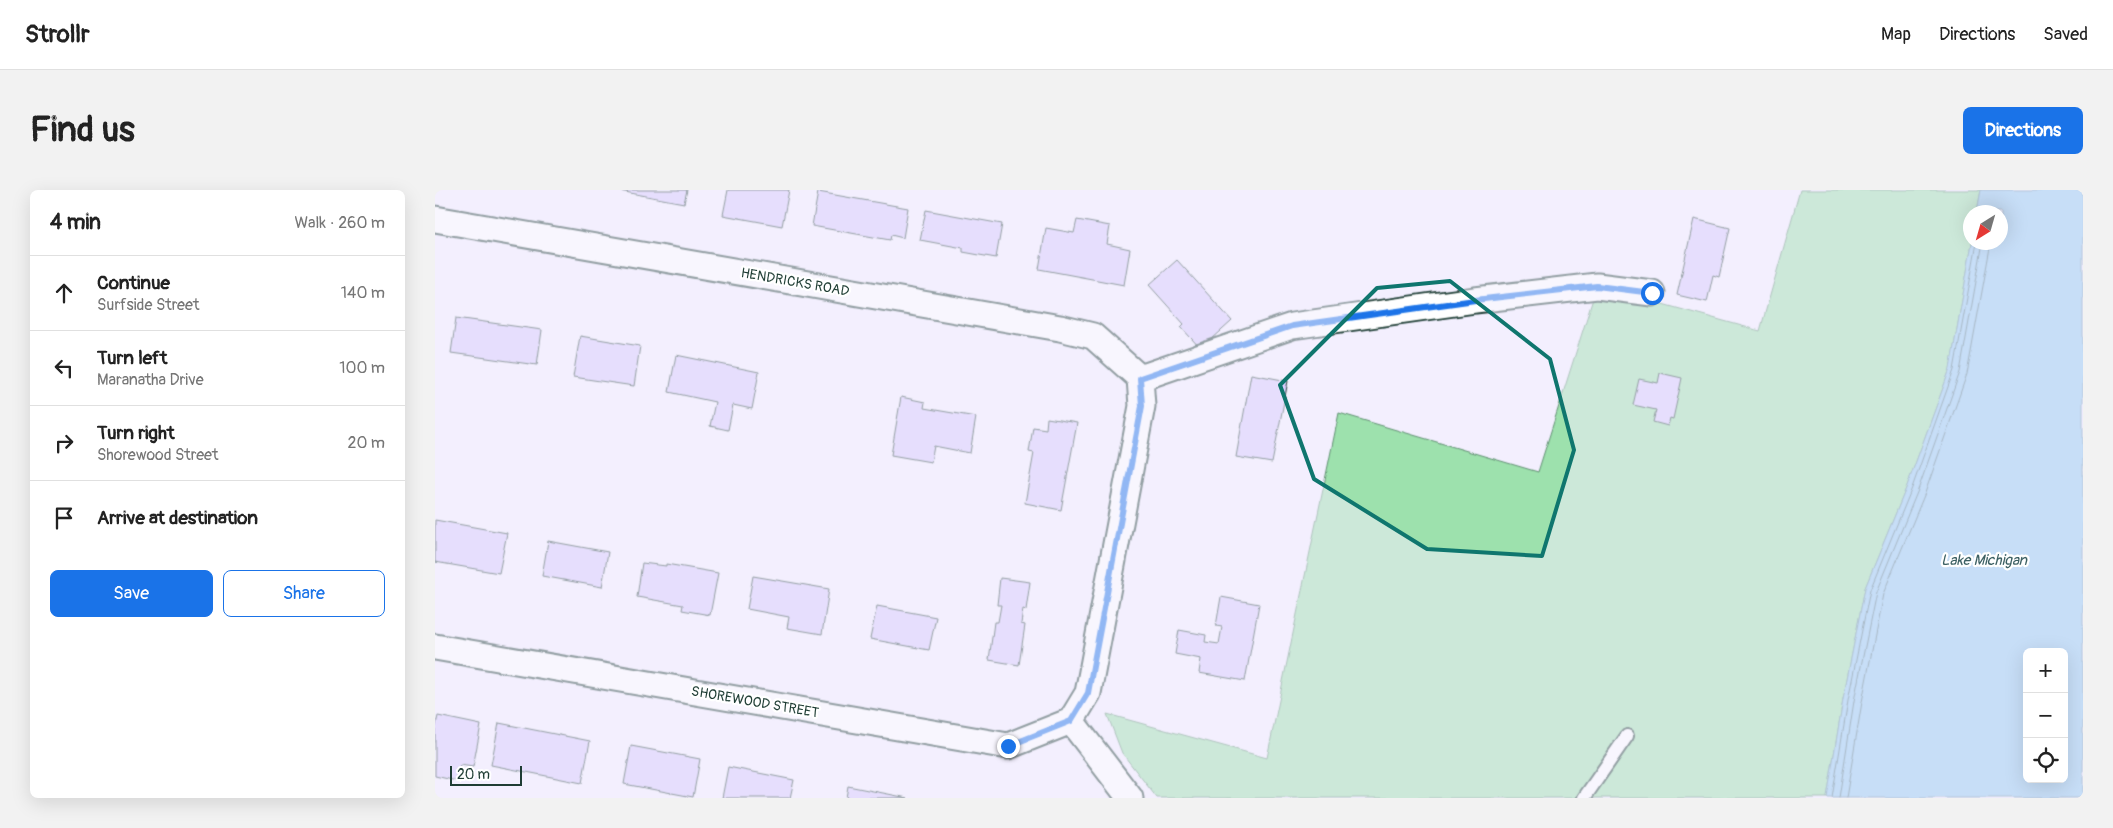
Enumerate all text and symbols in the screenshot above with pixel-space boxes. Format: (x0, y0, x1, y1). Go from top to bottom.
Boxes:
text: Strollr (25, 20, 90, 49)
text: Map (1881, 23, 1911, 46)
text: Directions (1939, 23, 2015, 46)
text: Saved (2043, 23, 2088, 46)
button: Directions (1963, 107, 2083, 154)
text: Find us (30, 108, 135, 152)
north arrow (1963, 205, 2008, 250)
text: 4 min (50, 209, 101, 236)
text: Walk · 260 m (294, 213, 385, 233)
street label: HENDRICKS ROAD (739, 264, 851, 300)
text: Continue (97, 271, 170, 295)
icon: ahead (50, 279, 78, 307)
route start (1641, 282, 1664, 305)
text: 140 m (341, 283, 385, 303)
text: Surfside Street (97, 295, 199, 315)
text: Turn left (97, 346, 167, 370)
icon: left (50, 354, 78, 382)
text: 100 m (339, 358, 385, 378)
text: Maranatha Drive (97, 370, 204, 390)
text: Turn right (97, 421, 175, 445)
icon: right (50, 429, 78, 457)
text: 20 m (347, 433, 385, 453)
text: Shorewood Street (97, 445, 218, 465)
icon: arrive (50, 504, 78, 532)
text: Arrive at destination (97, 506, 258, 530)
water label: Lake Michigan (1941, 551, 2028, 570)
button: Save (50, 570, 213, 617)
button: Share (223, 570, 385, 617)
map controls (2023, 648, 2068, 783)
button: + (2023, 648, 2068, 693)
street label: SHOREWOOD STREET (690, 682, 820, 722)
button: − (2023, 693, 2068, 738)
route end (997, 735, 1020, 758)
button: locate (2023, 738, 2068, 783)
scale bar (450, 763, 523, 786)
text: 20 m (457, 766, 490, 783)

